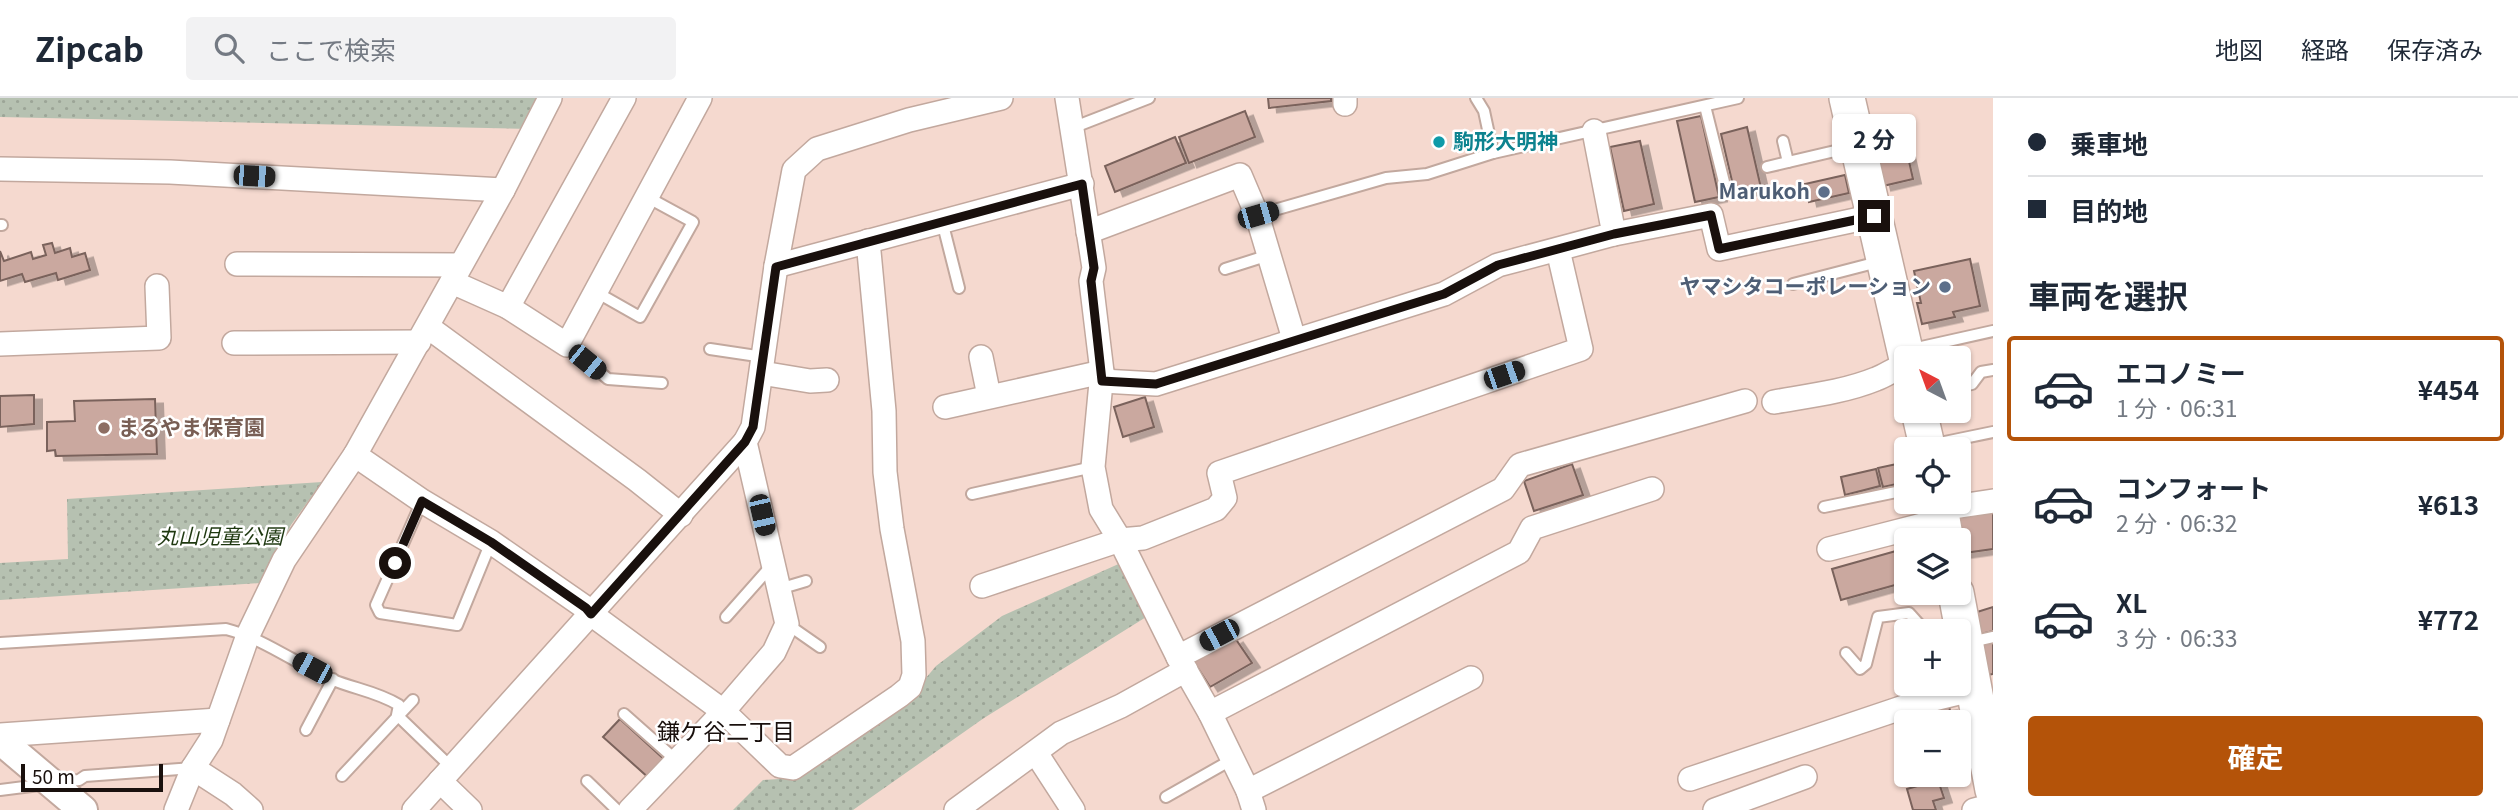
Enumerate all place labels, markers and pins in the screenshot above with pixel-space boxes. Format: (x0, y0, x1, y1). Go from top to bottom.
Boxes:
place label: 駒形大明神 (1453, 125, 1558, 155)
marker: 駒形大明神 (1431, 134, 1447, 150)
place label: Marukoh (1719, 175, 1810, 205)
marker: Marukoh (1816, 184, 1832, 200)
place label: ヤマシタコーポレーション (1679, 270, 1931, 300)
marker: ヤマシタコーポレーション (1937, 279, 1953, 295)
place label: まるやま保育園 (118, 411, 265, 441)
marker: まるやま保育園 (96, 420, 112, 436)

